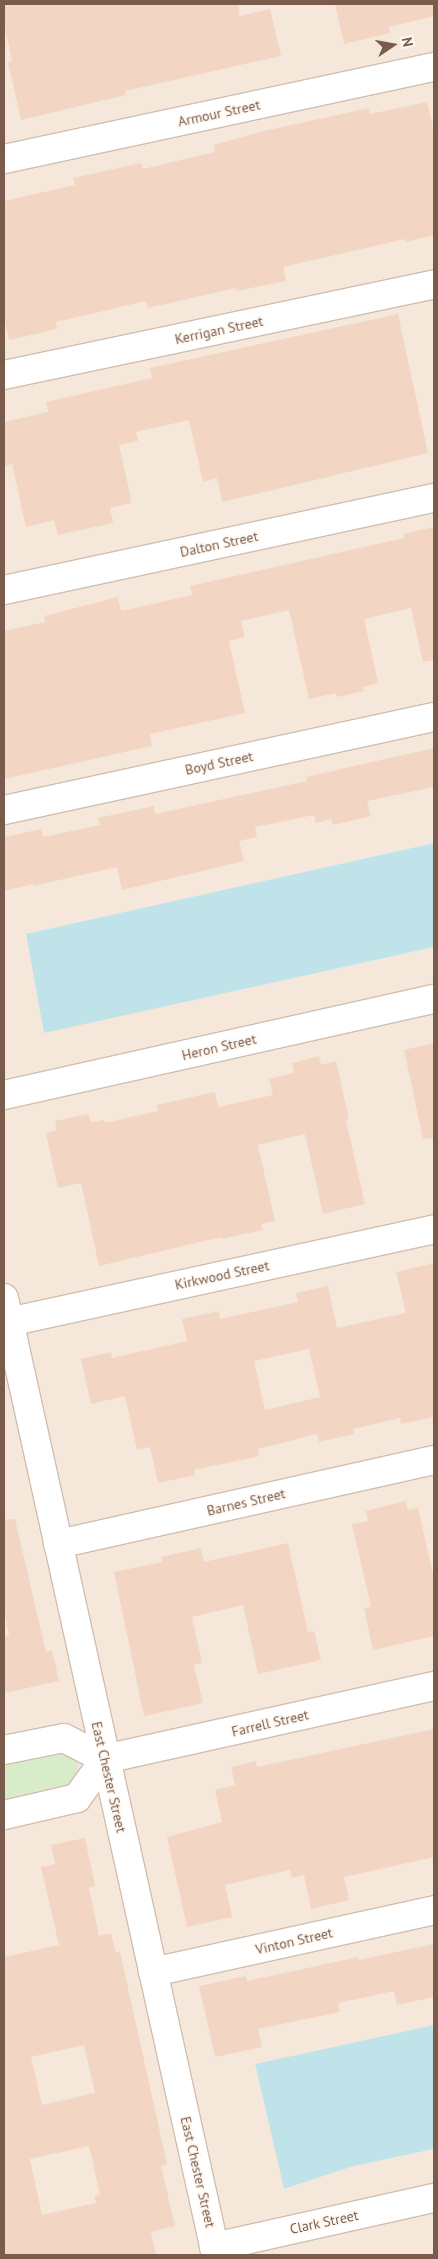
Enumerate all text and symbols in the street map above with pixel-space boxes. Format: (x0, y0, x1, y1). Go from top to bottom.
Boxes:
north arrow (368, 20, 418, 70)
text: N (398, 36, 417, 48)
street label: Armour Street (176, 96, 262, 130)
street label: Kerrigan Street (173, 312, 265, 348)
street label: Dalton Street (178, 528, 260, 560)
street label: Boyd Street (183, 748, 255, 778)
street label: Heron Street (180, 1030, 258, 1064)
street label: Kirkwood Street (173, 1257, 271, 1293)
street label: Barnes Street (205, 1485, 287, 1519)
street label: Farrell Street (230, 1706, 310, 1740)
street label: East Chester Street (88, 1720, 130, 1834)
street label: Vinton Street (254, 1924, 334, 1958)
street label: East Chester Street (177, 2115, 219, 2229)
street label: Clark Street (288, 2207, 360, 2237)

